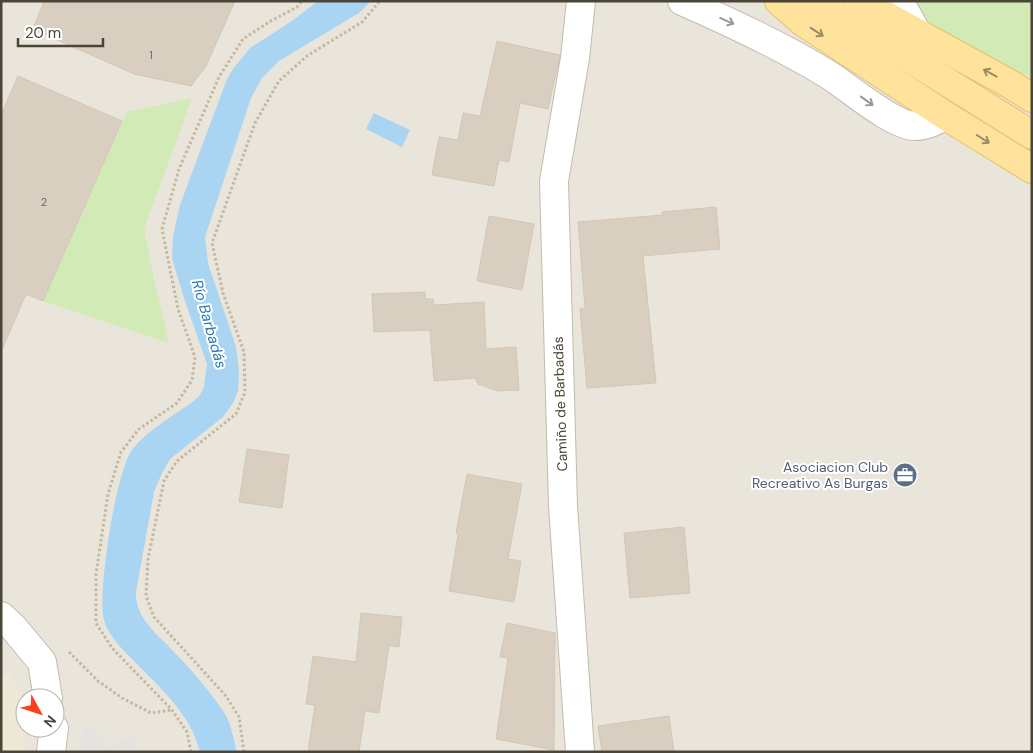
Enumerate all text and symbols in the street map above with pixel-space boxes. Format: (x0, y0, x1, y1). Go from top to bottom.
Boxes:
scale bar (18, 15, 102, 47)
one-way arrow (719, 16, 734, 26)
text: 20 m (25, 23, 61, 43)
one-way arrow (810, 27, 824, 37)
house number: 1 (149, 48, 153, 62)
one-way arrow (983, 68, 998, 77)
one-way arrow (860, 96, 874, 106)
one-way arrow (976, 134, 990, 144)
house number: 2 (41, 195, 47, 209)
water label: Río Barbadás (187, 277, 231, 371)
street label: Camiño de Barbadás (549, 336, 571, 472)
place label: Asociacion Club Recreativo As Burgas (752, 458, 888, 492)
office icon: Asociacion Club Recreativo As Burgas (892, 462, 918, 488)
north arrow (15, 688, 65, 738)
text: N (40, 712, 60, 731)

